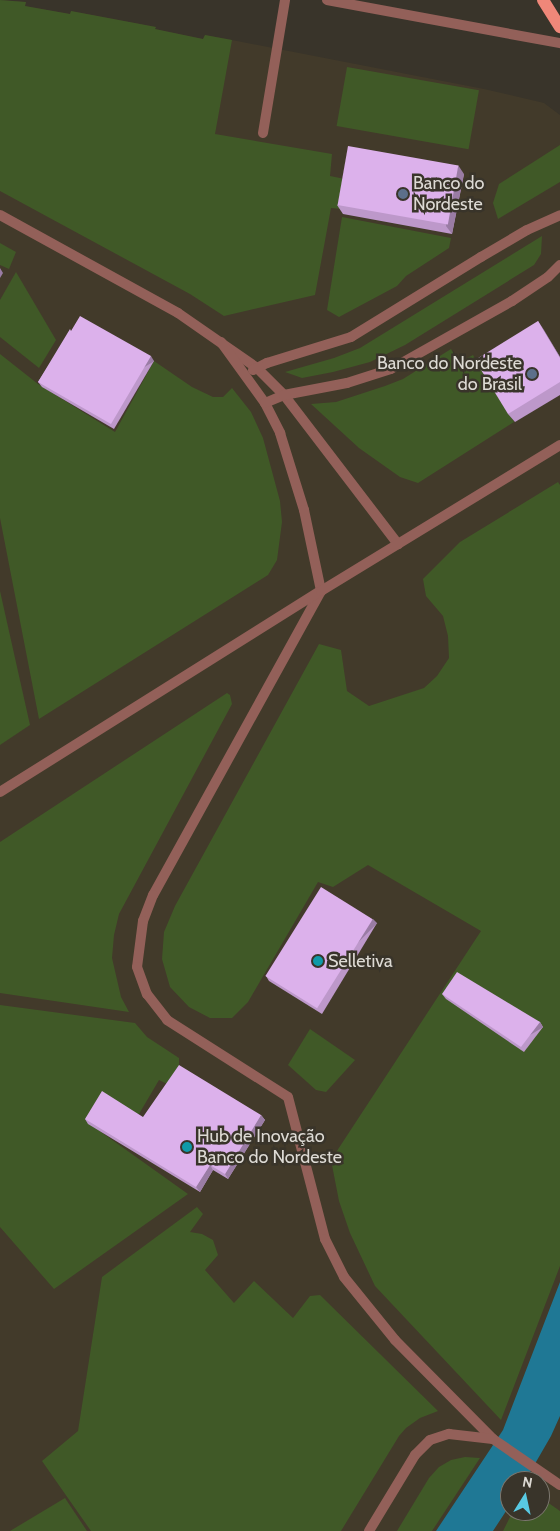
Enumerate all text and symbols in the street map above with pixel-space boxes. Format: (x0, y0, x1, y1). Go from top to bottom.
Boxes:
place label: Banco do Nordeste (413, 173, 484, 215)
marker: Banco do Nordeste (397, 188, 409, 200)
place label: Banco do Nordeste do Brasil (377, 353, 522, 396)
marker: Banco do Nordeste do Brasil (526, 368, 538, 380)
place label: Selletiva (328, 950, 393, 972)
marker: Selletiva (312, 955, 324, 967)
place label: Hub de Inovação Banco do Nordeste (197, 1126, 342, 1168)
marker: Hub de Inovação Banco do Nordeste (181, 1141, 193, 1153)
north arrow (500, 1471, 550, 1521)
text: N (521, 1472, 534, 1492)

